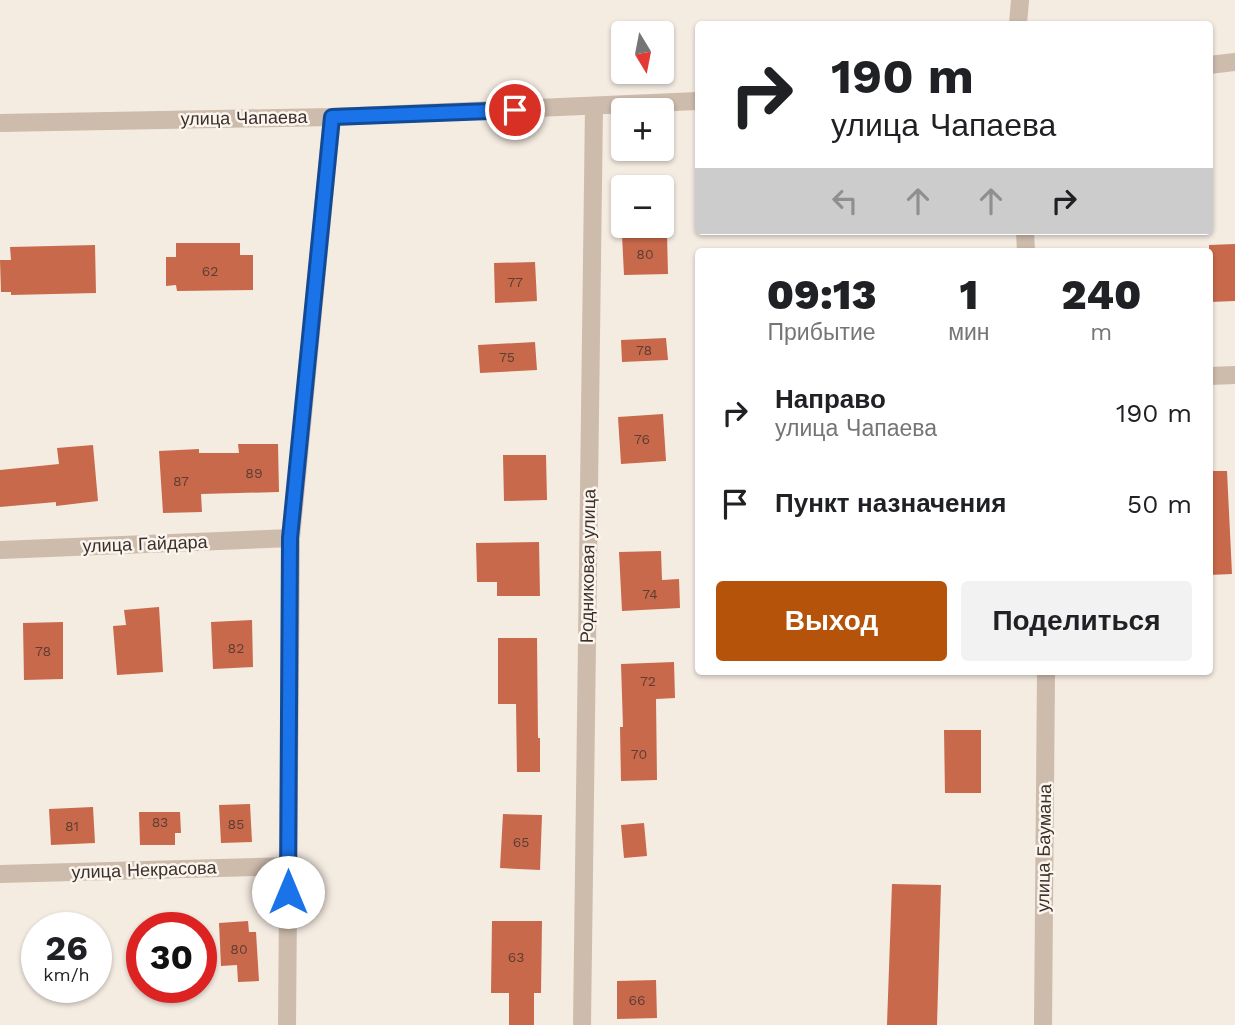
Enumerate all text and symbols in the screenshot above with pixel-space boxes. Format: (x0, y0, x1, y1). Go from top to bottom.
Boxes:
north arrow (611, 21, 674, 84)
map controls (611, 21, 674, 238)
text: 190 m (831, 47, 974, 105)
icon: right (716, 49, 807, 140)
pin (485, 80, 545, 140)
icon: arrive (496, 91, 534, 129)
button: + (611, 98, 674, 161)
street label: улица Чапаева (180, 106, 309, 129)
text: улица Чапаева (831, 106, 1056, 144)
button: − (611, 175, 674, 238)
icon: left (826, 182, 864, 220)
icon: ahead (899, 182, 937, 220)
icon: ahead (972, 182, 1010, 220)
icon: right (1045, 182, 1083, 220)
house number: 80 (636, 246, 654, 262)
house number: 62 (202, 263, 218, 279)
text: 09:13 (767, 270, 876, 319)
text: 1 (959, 270, 978, 319)
text: 240 (1061, 270, 1141, 319)
house number: 77 (507, 274, 523, 290)
text: Прибытие (768, 319, 876, 346)
text: мин (948, 319, 990, 346)
text: m (1090, 319, 1112, 346)
house number: 78 (636, 342, 652, 358)
house number: 75 (499, 349, 515, 365)
text: Направо (775, 384, 886, 414)
icon: right (716, 394, 754, 432)
text: 190 m (1116, 398, 1192, 428)
text: улица Чапаева (775, 415, 937, 442)
house number: 76 (634, 431, 650, 447)
house number: 89 (245, 465, 263, 481)
house number: 87 (173, 473, 189, 489)
icon: arrive (716, 485, 754, 523)
street label: Родниковая улица (576, 488, 599, 643)
text: Пункт назначения (775, 488, 1006, 518)
text: 50 m (1127, 489, 1192, 519)
street label: улица Гайдара (82, 531, 209, 556)
button: Выход (716, 581, 947, 661)
button: Поделиться (961, 581, 1192, 661)
house number: 74 (642, 586, 658, 602)
house number: 82 (228, 640, 244, 656)
house number: 78 (35, 643, 51, 659)
house number: 72 (640, 673, 656, 689)
house number: 70 (631, 746, 647, 762)
street label: улица Баумана (1032, 783, 1055, 912)
house number: 83 (152, 814, 168, 830)
house number: 85 (228, 816, 244, 832)
house number: 81 (65, 818, 79, 834)
house number: 65 (513, 834, 529, 850)
position arrow (251, 855, 325, 929)
street label: улица Некрасова (71, 856, 218, 883)
speed limit sign: 30 (126, 912, 217, 1003)
text: 26 (45, 927, 88, 969)
house number: 80 (230, 941, 248, 957)
house number: 63 (508, 949, 524, 965)
text: km/h (43, 964, 90, 985)
house number: 66 (628, 992, 646, 1008)

